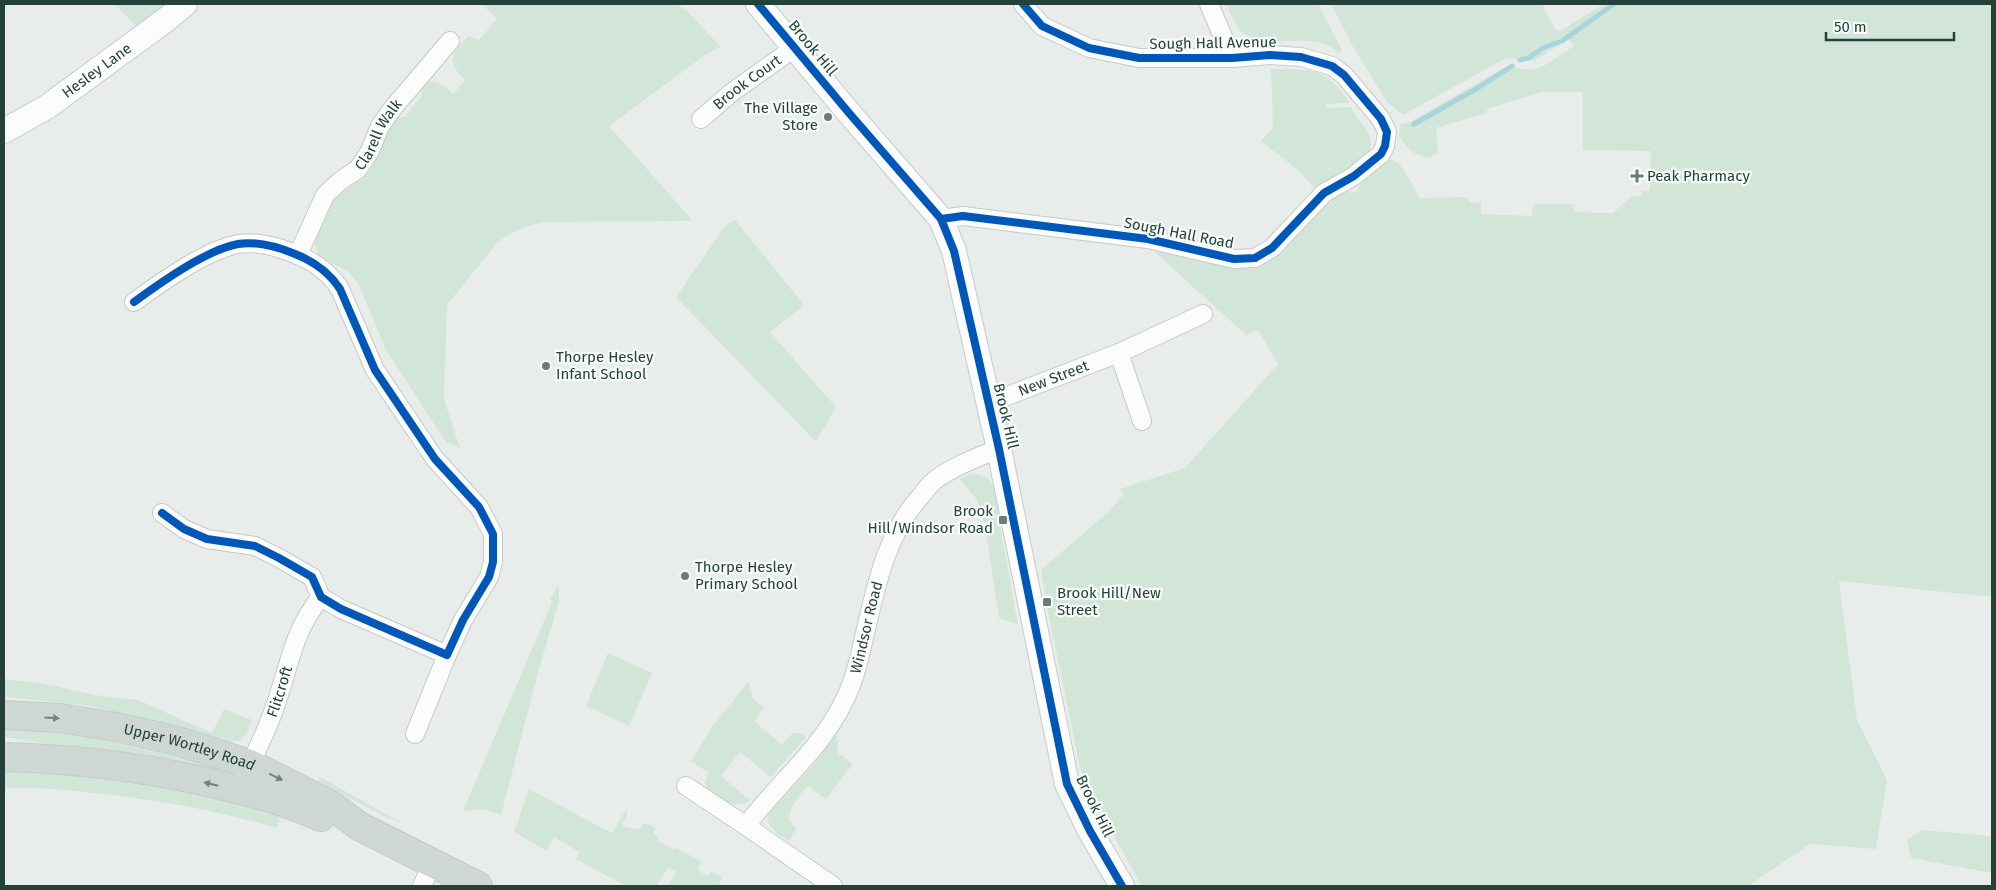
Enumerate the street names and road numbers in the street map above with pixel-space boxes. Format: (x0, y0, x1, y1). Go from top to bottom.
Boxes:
street label: Brook Hill (785, 17, 842, 80)
street label: Sough Hall Avenue (1149, 33, 1277, 53)
street label: Hesley Lane (59, 39, 135, 102)
street label: Brook Court (709, 51, 785, 114)
street label: Clarell Walk (351, 95, 406, 174)
street label: Sough Hall Road (1122, 213, 1236, 253)
street label: New Street (1016, 356, 1092, 400)
street label: Brook Hill (990, 381, 1022, 451)
street label: Windsor Road (846, 579, 886, 676)
street label: Flitcroft (263, 663, 296, 720)
street label: Upper Wortley Road (122, 720, 259, 774)
street label: Brook Hill (1072, 772, 1118, 841)

